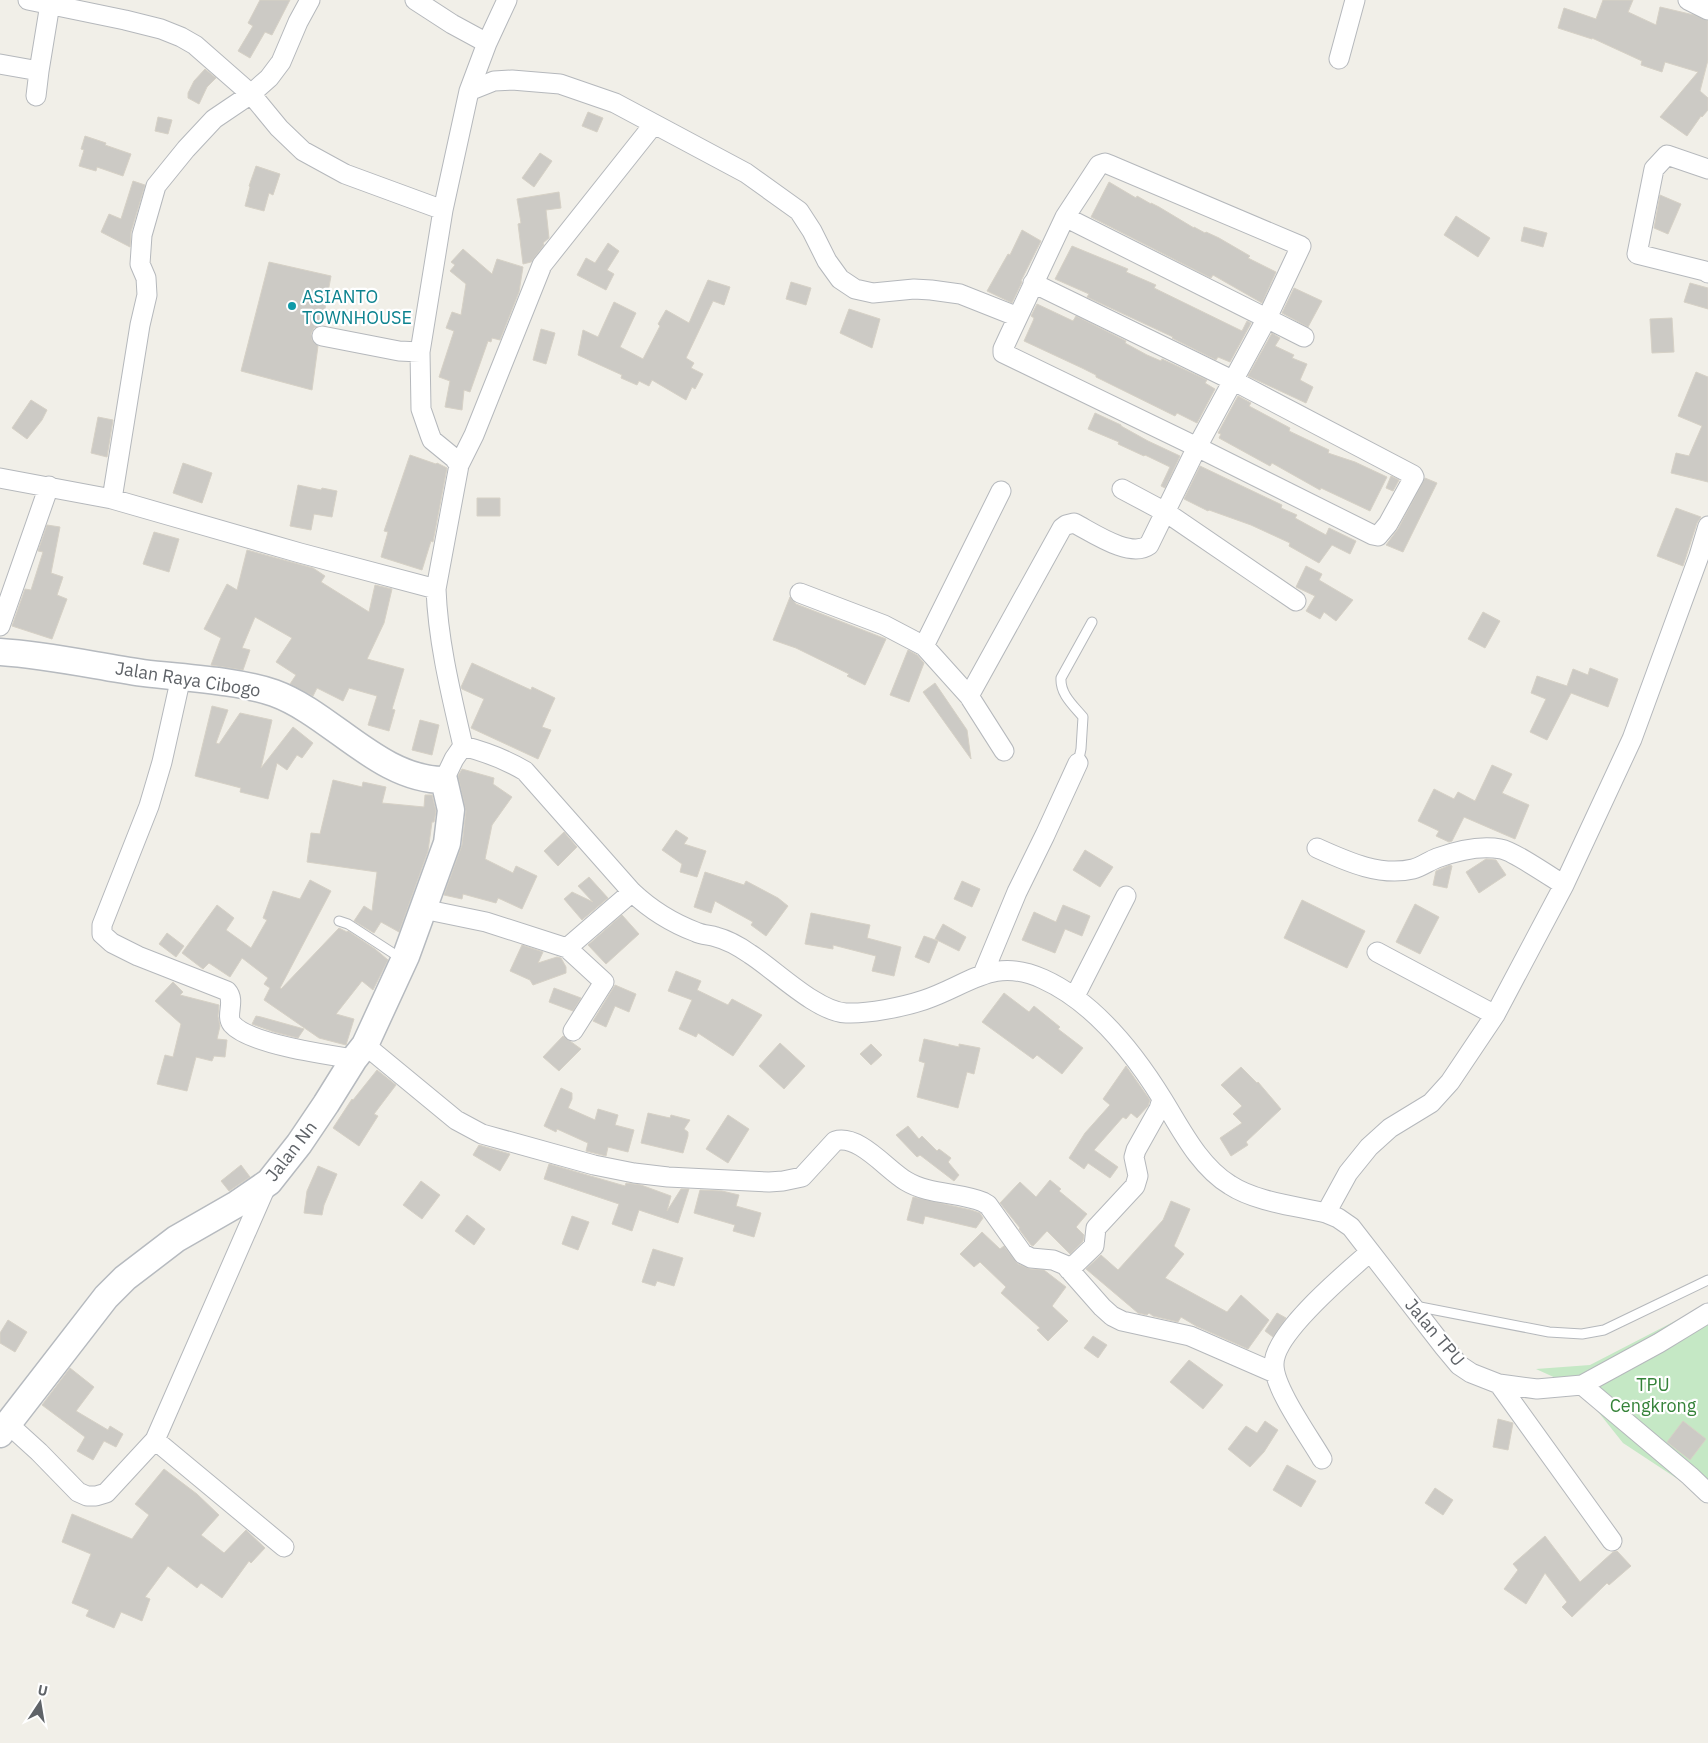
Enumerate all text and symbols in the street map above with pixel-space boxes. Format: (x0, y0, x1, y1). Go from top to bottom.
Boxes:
place label: ASIANTO TOWNHOUSE (302, 285, 412, 329)
marker: ASIANTO TOWNHOUSE (286, 300, 298, 312)
street label: Jalan Raya Cibogo (114, 656, 262, 702)
street label: Jalan Nn (260, 1116, 322, 1186)
street label: Jalan TPU (1400, 1294, 1470, 1370)
park label: TPU Cengkrong (1610, 1373, 1697, 1417)
north arrow (15, 1678, 65, 1728)
text: U (36, 1680, 49, 1700)

